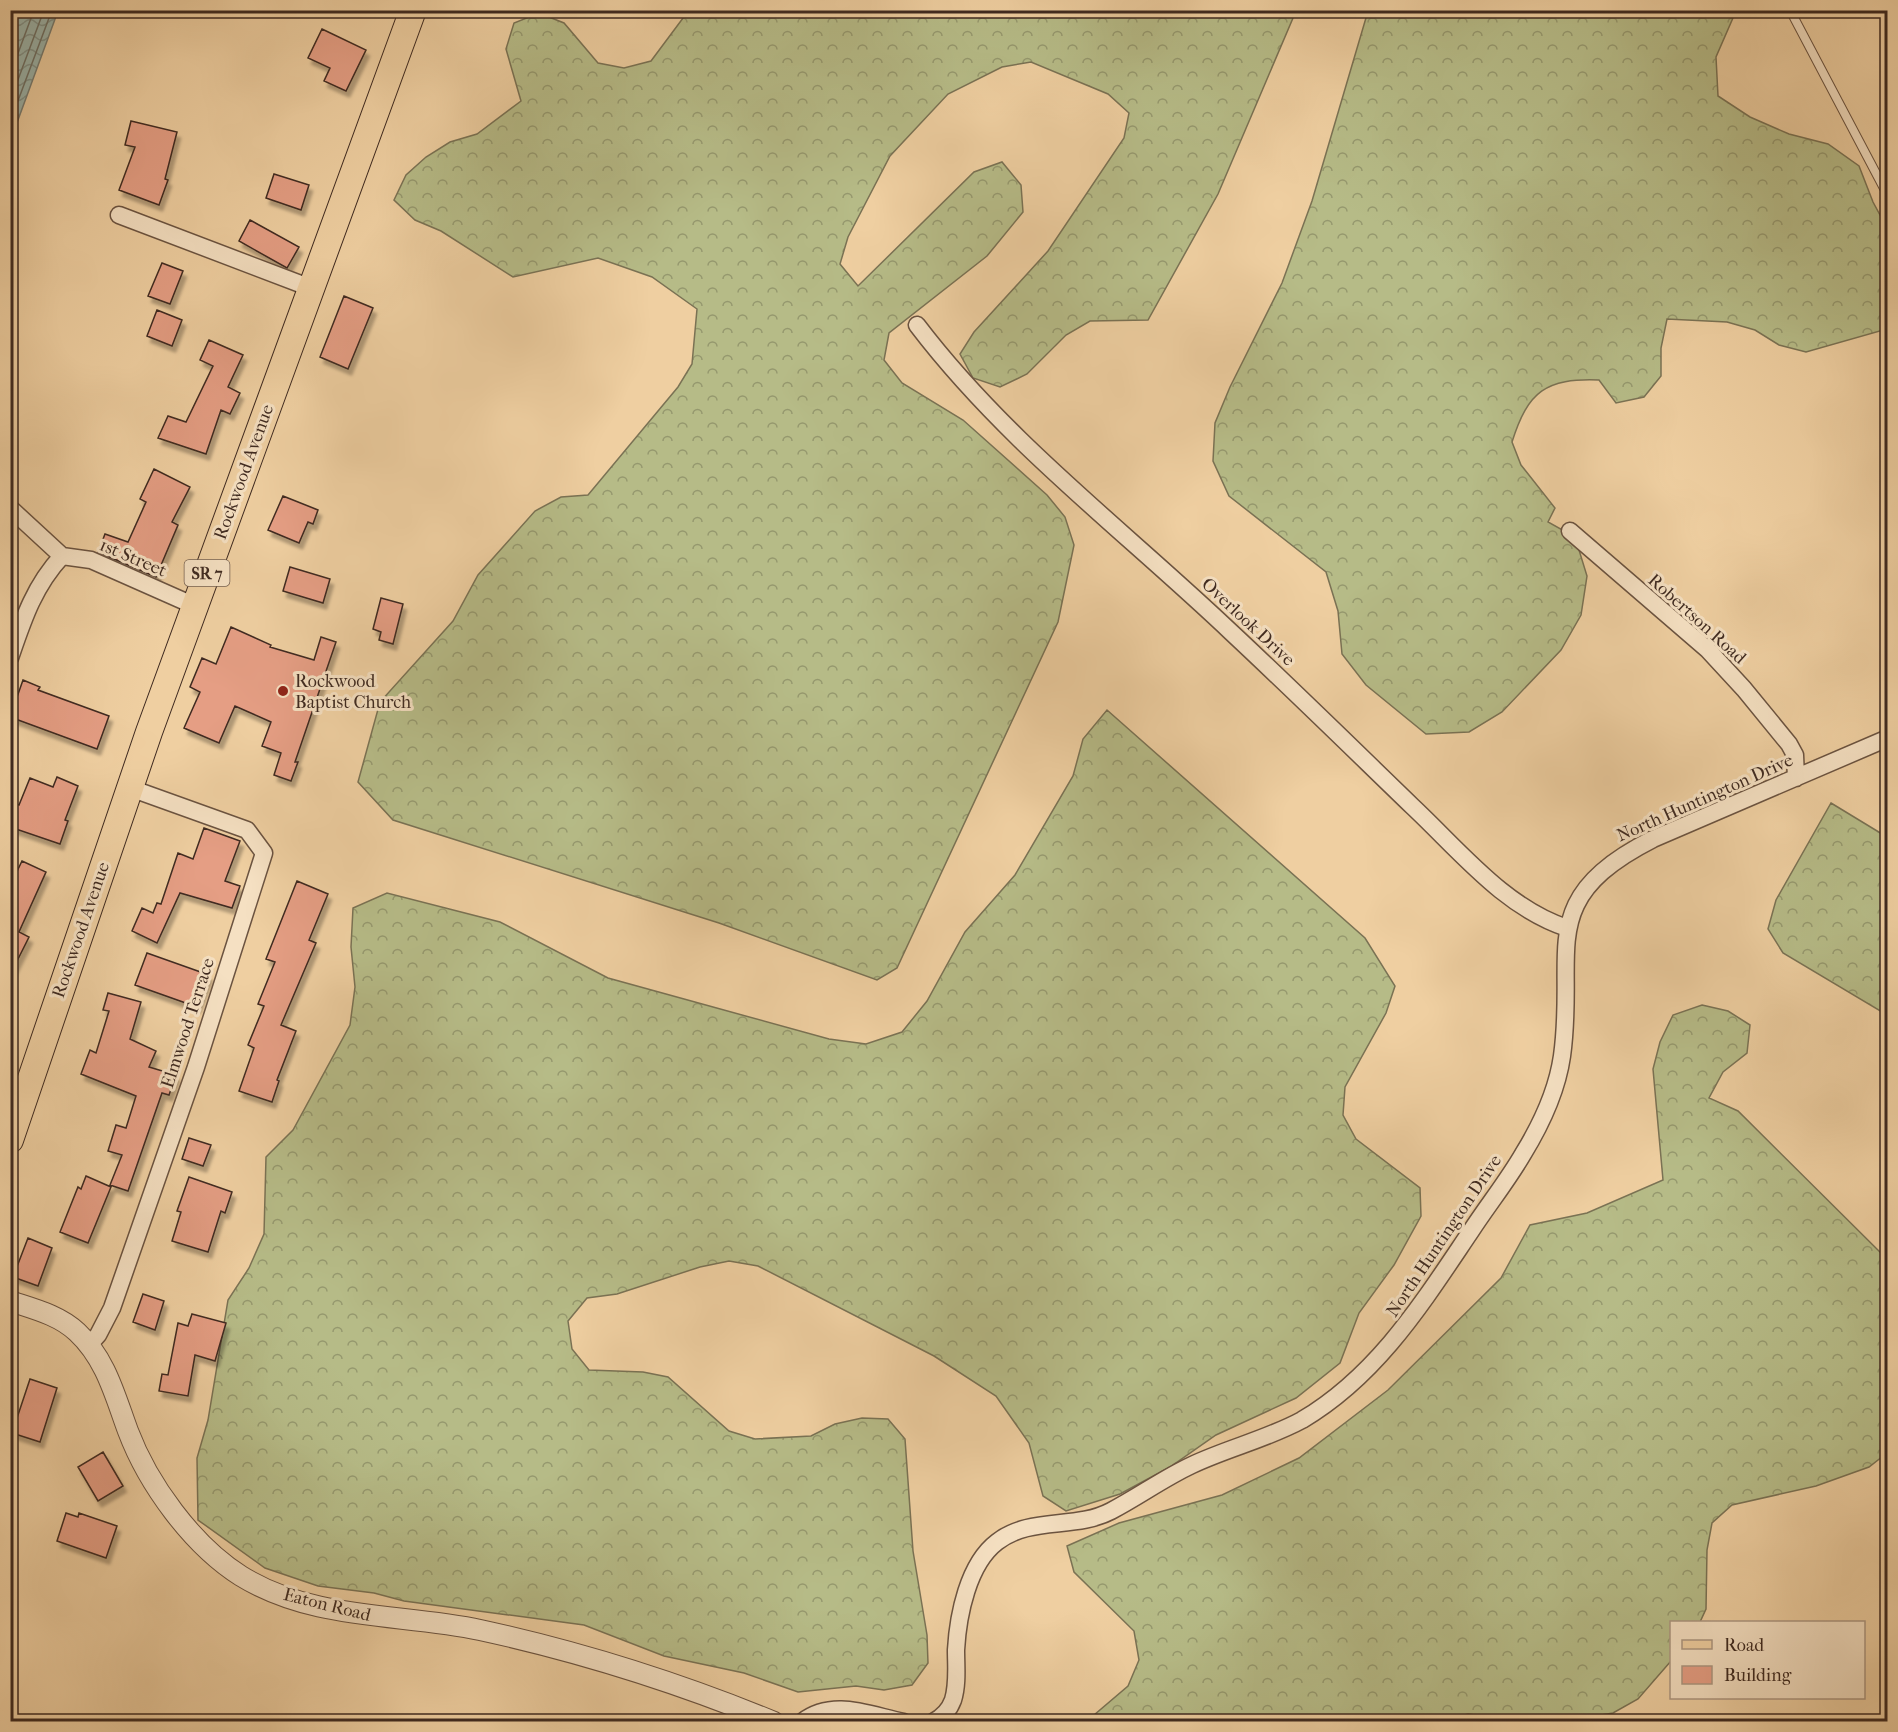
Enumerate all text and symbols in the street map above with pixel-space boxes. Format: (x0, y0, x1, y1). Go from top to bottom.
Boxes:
street label: Rockwood Avenue (210, 402, 278, 542)
street label: 1st Street (96, 534, 170, 582)
road number: SR 7 (184, 560, 230, 586)
street label: Robertson Road (1644, 570, 1750, 669)
street label: Overlook Drive (1197, 574, 1299, 670)
place label: Rockwood Baptist Church (295, 671, 411, 713)
marker: Rockwood Baptist Church (276, 684, 290, 698)
street label: North Huntington Drive (1614, 750, 1797, 846)
street label: Rockwood Avenue (48, 859, 114, 1001)
street label: Elmwood Terrace (157, 955, 219, 1091)
street label: North Huntington Drive (1382, 1151, 1506, 1321)
street label: Eaton Road (281, 1584, 373, 1626)
legend (1670, 1621, 1865, 1699)
text: Road (1724, 1635, 1764, 1656)
text: Building (1724, 1665, 1792, 1686)

